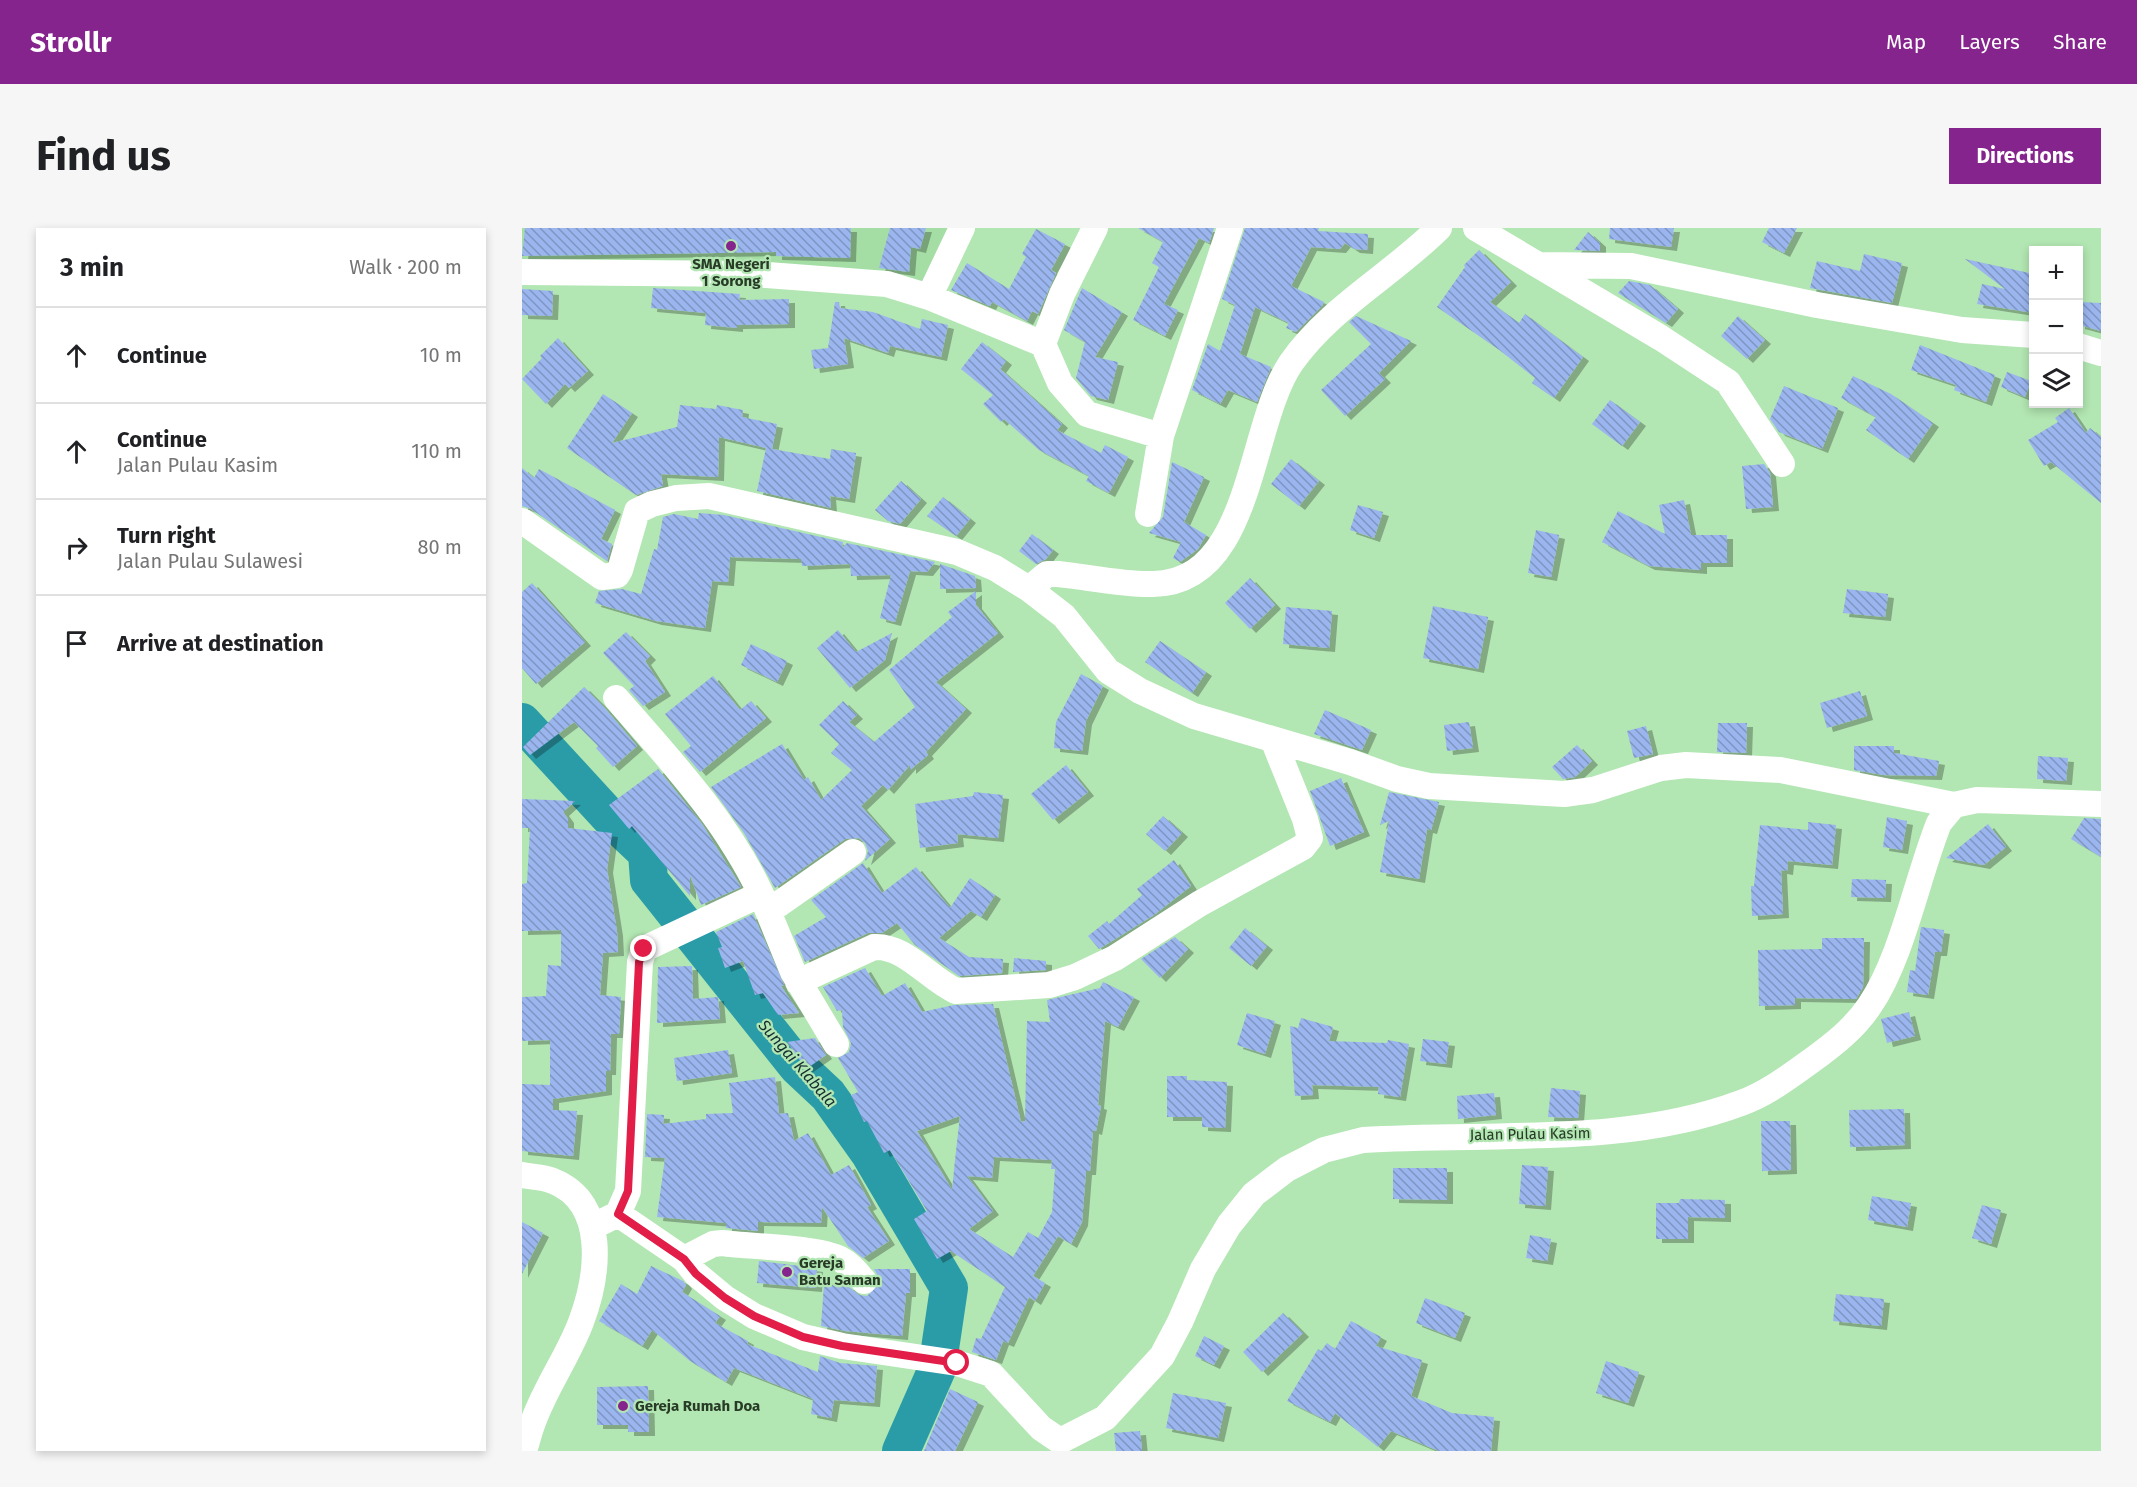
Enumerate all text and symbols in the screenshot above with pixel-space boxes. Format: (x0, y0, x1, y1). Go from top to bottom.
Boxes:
text: Strollr (30, 26, 111, 59)
text: Map (1886, 29, 1926, 55)
text: Layers (1959, 29, 2020, 55)
text: Share (2053, 29, 2107, 55)
button: Directions (1949, 128, 2101, 184)
text: Find us (36, 131, 171, 181)
marker: SMA Negeri 1 Sorong (724, 239, 738, 253)
map controls (2029, 246, 2083, 408)
button: + (2029, 246, 2083, 300)
text: 3 min (60, 252, 124, 283)
text: Walk · 200 m (349, 255, 462, 279)
place label: SMA Negeri 1 Sorong (692, 255, 770, 290)
button: − (2029, 300, 2083, 354)
icon: ahead (60, 339, 93, 372)
text: Continue (117, 342, 207, 369)
text: 10 m (420, 343, 462, 367)
button: layers (2029, 354, 2083, 408)
text: Continue (117, 426, 207, 453)
icon: ahead (60, 435, 93, 468)
text: 110 m (411, 439, 462, 463)
text: Jalan Pulau Kasim (117, 453, 278, 477)
text: Turn right (117, 522, 216, 549)
icon: right (60, 531, 93, 564)
text: 80 m (417, 535, 462, 559)
text: Jalan Pulau Sulawesi (117, 549, 303, 573)
icon: arrive (60, 627, 93, 660)
text: Arrive at destination (117, 630, 324, 657)
route end (630, 935, 656, 961)
water label: Sungai Klabala (754, 1015, 841, 1111)
street label: Jalan Pulau Kasim (1469, 1124, 1591, 1144)
place label: Gereja Batu Saman (799, 1254, 881, 1289)
marker: Gereja Batu Saman (780, 1265, 794, 1279)
route start (943, 1349, 969, 1375)
place label: Gereja Rumah Doa (635, 1397, 760, 1415)
marker: Gereja Rumah Doa (616, 1399, 630, 1413)

